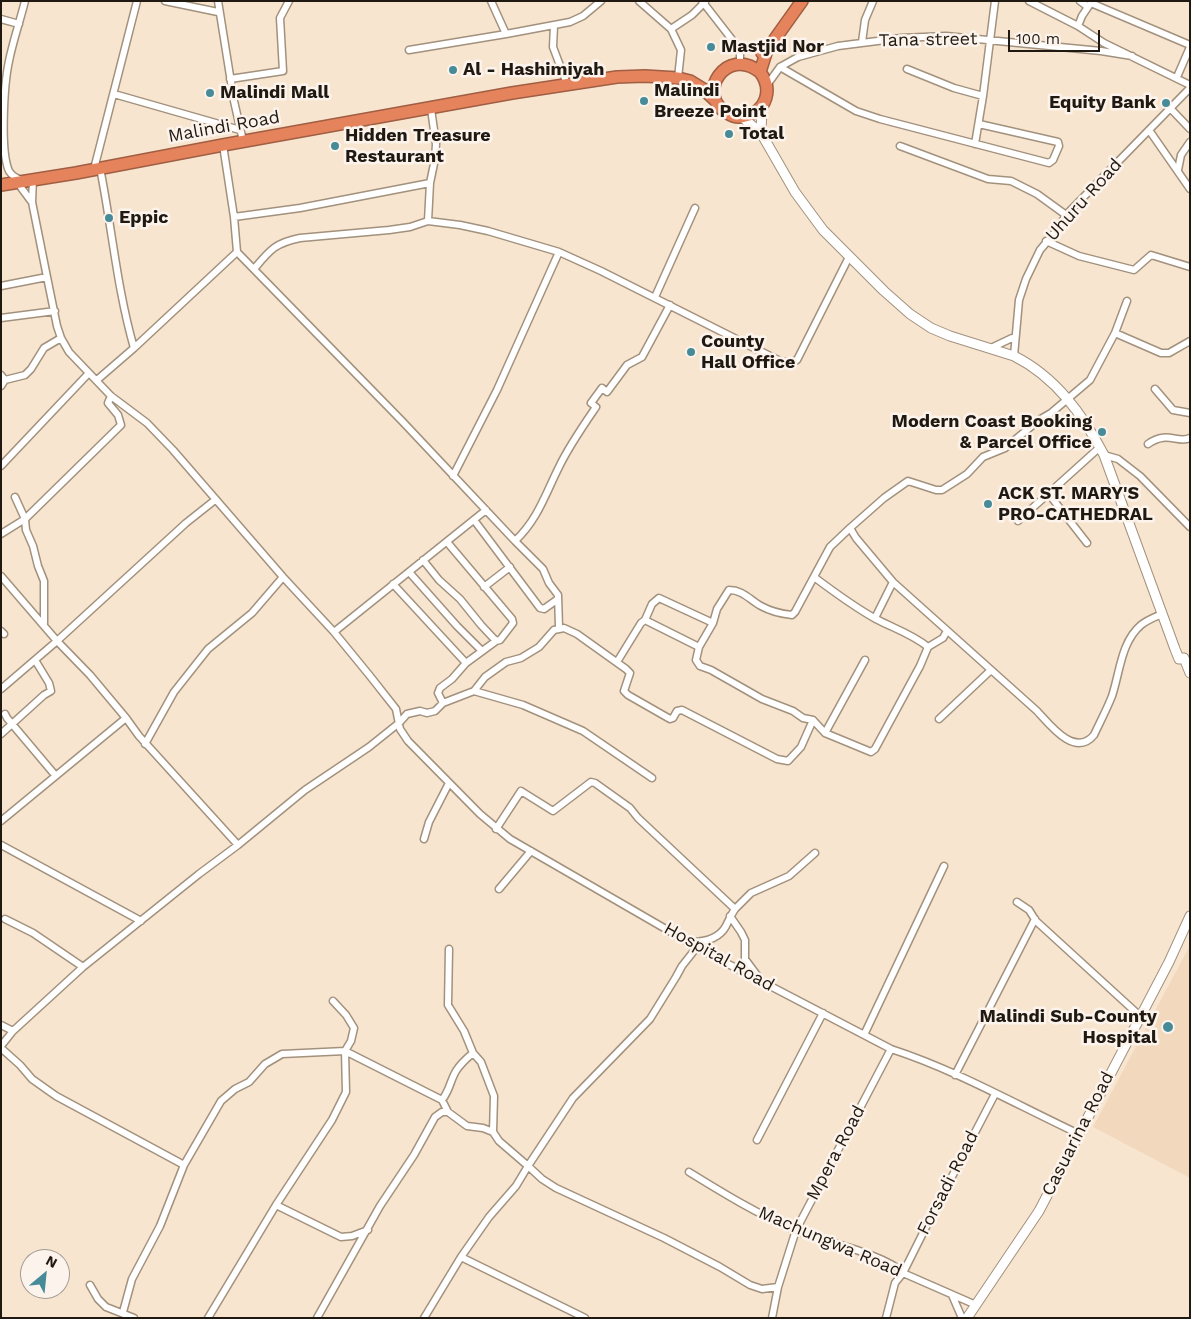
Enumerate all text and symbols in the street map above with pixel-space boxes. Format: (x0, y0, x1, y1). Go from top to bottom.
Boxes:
scale bar (1011, 20, 1104, 52)
street label: Tana street (878, 28, 978, 52)
text: 100 m (1016, 30, 1060, 48)
place label: Mastjid Nor (721, 36, 824, 58)
marker: Mastjid Nor (705, 41, 717, 53)
place label: Al - Hashimiyah (463, 59, 604, 81)
marker: Al - Hashimiyah (447, 64, 459, 76)
place label: Malindi Breeze Point (654, 80, 766, 122)
place label: Malindi Mall (220, 82, 329, 104)
marker: Malindi Mall (204, 87, 216, 99)
place label: Equity Bank (1049, 92, 1156, 114)
marker: Malindi Breeze Point (638, 95, 650, 107)
marker: Equity Bank (1160, 97, 1172, 109)
street label: Malindi Road (166, 107, 282, 147)
place label: Total (739, 123, 784, 145)
place label: Hidden Treasure Restaurant (345, 125, 491, 168)
marker: Total (723, 128, 735, 140)
marker: Hidden Treasure Restaurant (329, 140, 341, 152)
street label: Uhuru Road (1041, 154, 1127, 246)
place label: Eppic (119, 207, 168, 229)
marker: Eppic (103, 212, 115, 224)
place label: County Hall Office (701, 331, 795, 374)
marker: County Hall Office (685, 346, 697, 358)
place label: Modern Coast Booking & Parcel Office (892, 411, 1092, 454)
marker: Modern Coast Booking & Parcel Office (1096, 426, 1108, 438)
place label: ACK ST. MARY'S PRO-CATHEDRAL (998, 483, 1153, 526)
marker: ACK ST. MARY'S PRO-CATHEDRAL (982, 498, 994, 510)
street label: Hospital Road (660, 918, 778, 996)
place label: Malindi Sub-County Hospital (979, 1006, 1157, 1048)
marker: Malindi Sub-County Hospital (1161, 1020, 1175, 1034)
street label: Casuarina Road (1037, 1068, 1119, 1200)
street label: Mpera Road (802, 1102, 870, 1204)
street label: Forsadi Road (913, 1127, 983, 1239)
street label: Machungwa Road (755, 1202, 905, 1282)
north arrow (20, 1249, 70, 1299)
text: N (43, 1252, 60, 1271)

